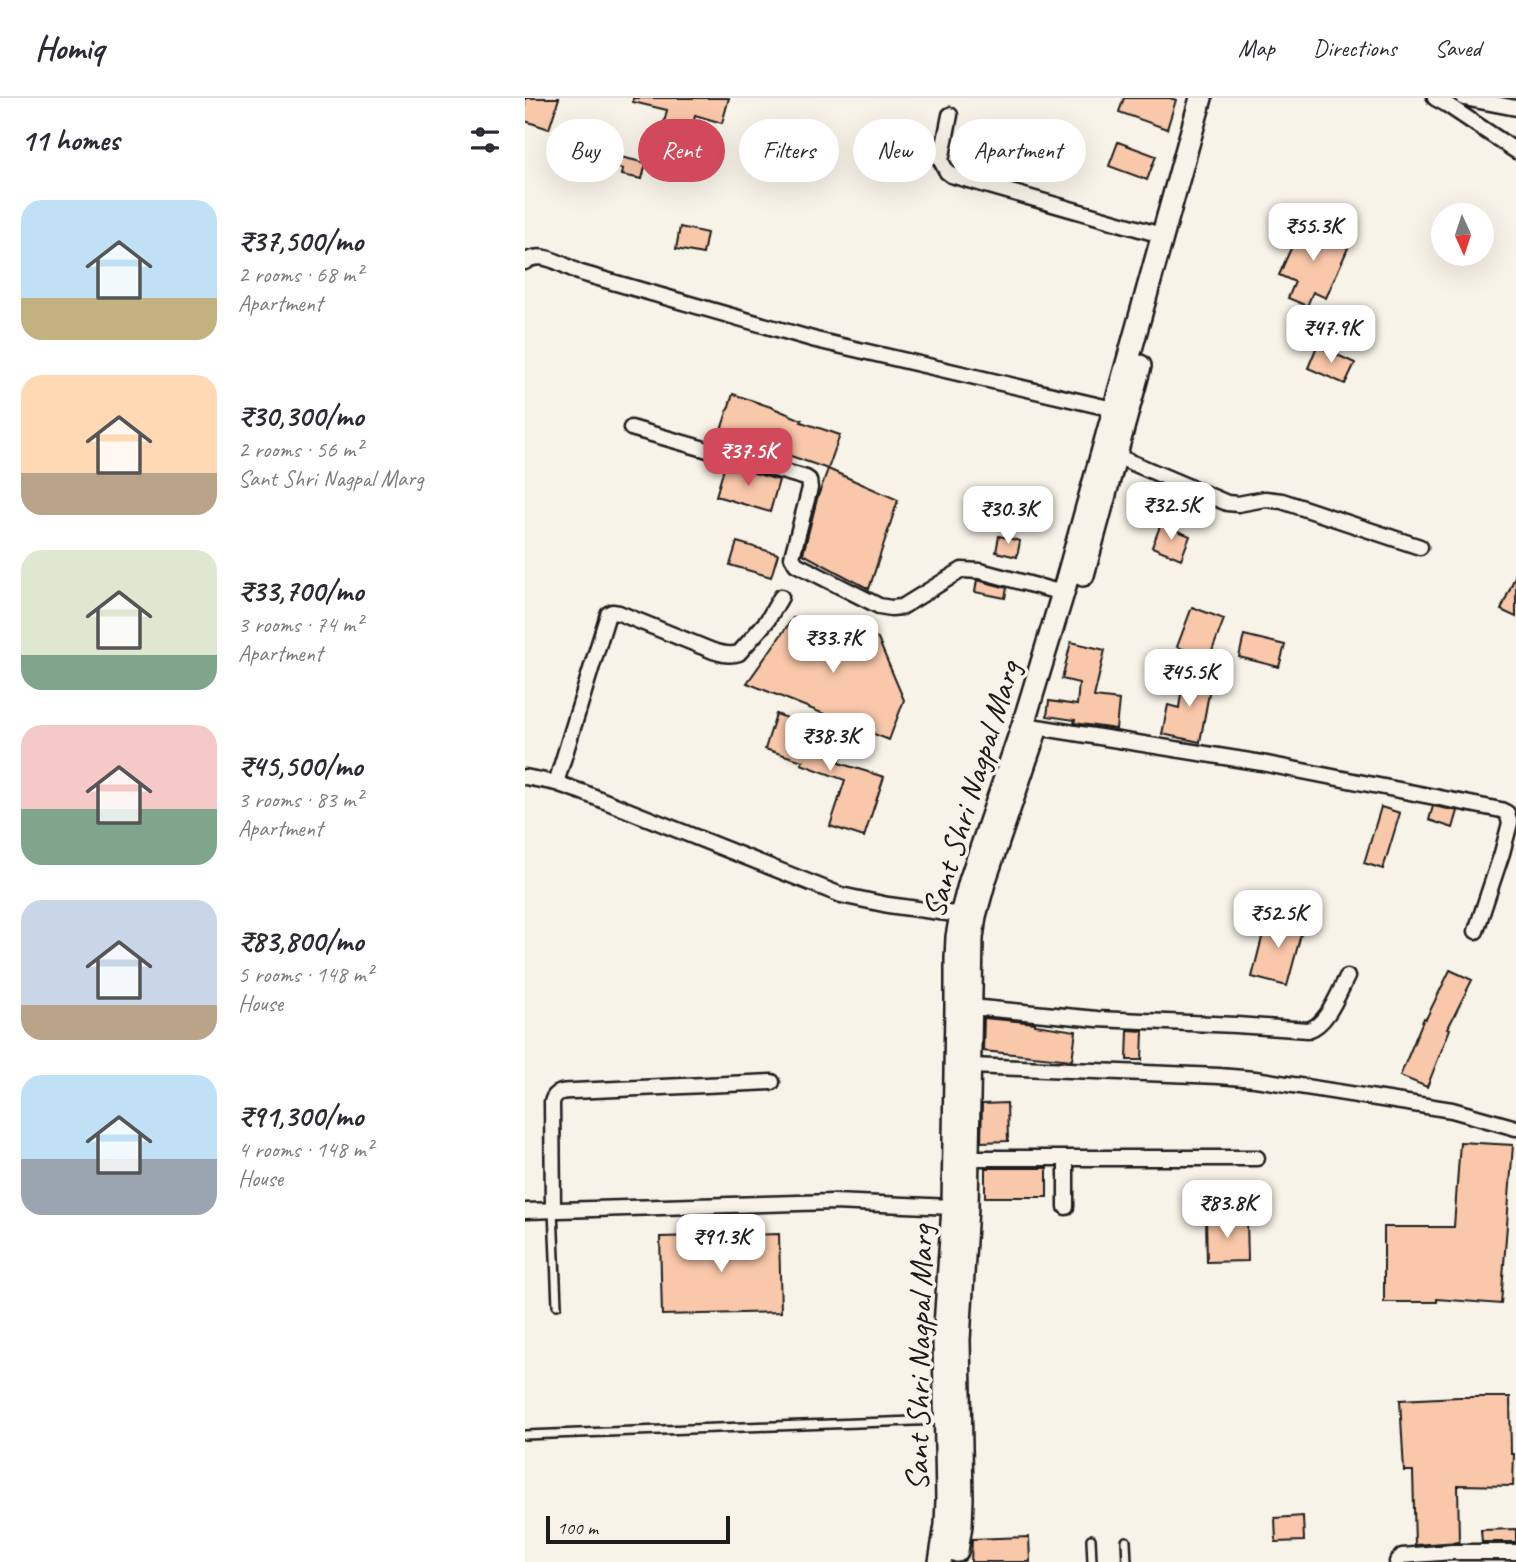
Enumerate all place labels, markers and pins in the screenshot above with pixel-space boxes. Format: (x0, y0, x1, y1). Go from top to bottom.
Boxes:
pin: ₹55.3K (1256, 204, 1370, 263)
pin: ₹47.9K (1274, 306, 1388, 365)
pin: ₹37.5K (691, 428, 805, 488)
pin: ₹32.5K (1114, 482, 1228, 542)
pin: ₹30.3K (951, 486, 1065, 546)
pin: ₹33.7K (776, 616, 890, 675)
pin: ₹45.5K (1132, 650, 1246, 709)
pin: ₹38.3K (773, 714, 887, 773)
pin: ₹52.5K (1221, 890, 1335, 950)
pin: ₹83.8K (1170, 1180, 1284, 1240)
pin: ₹91.3K (664, 1214, 778, 1274)

